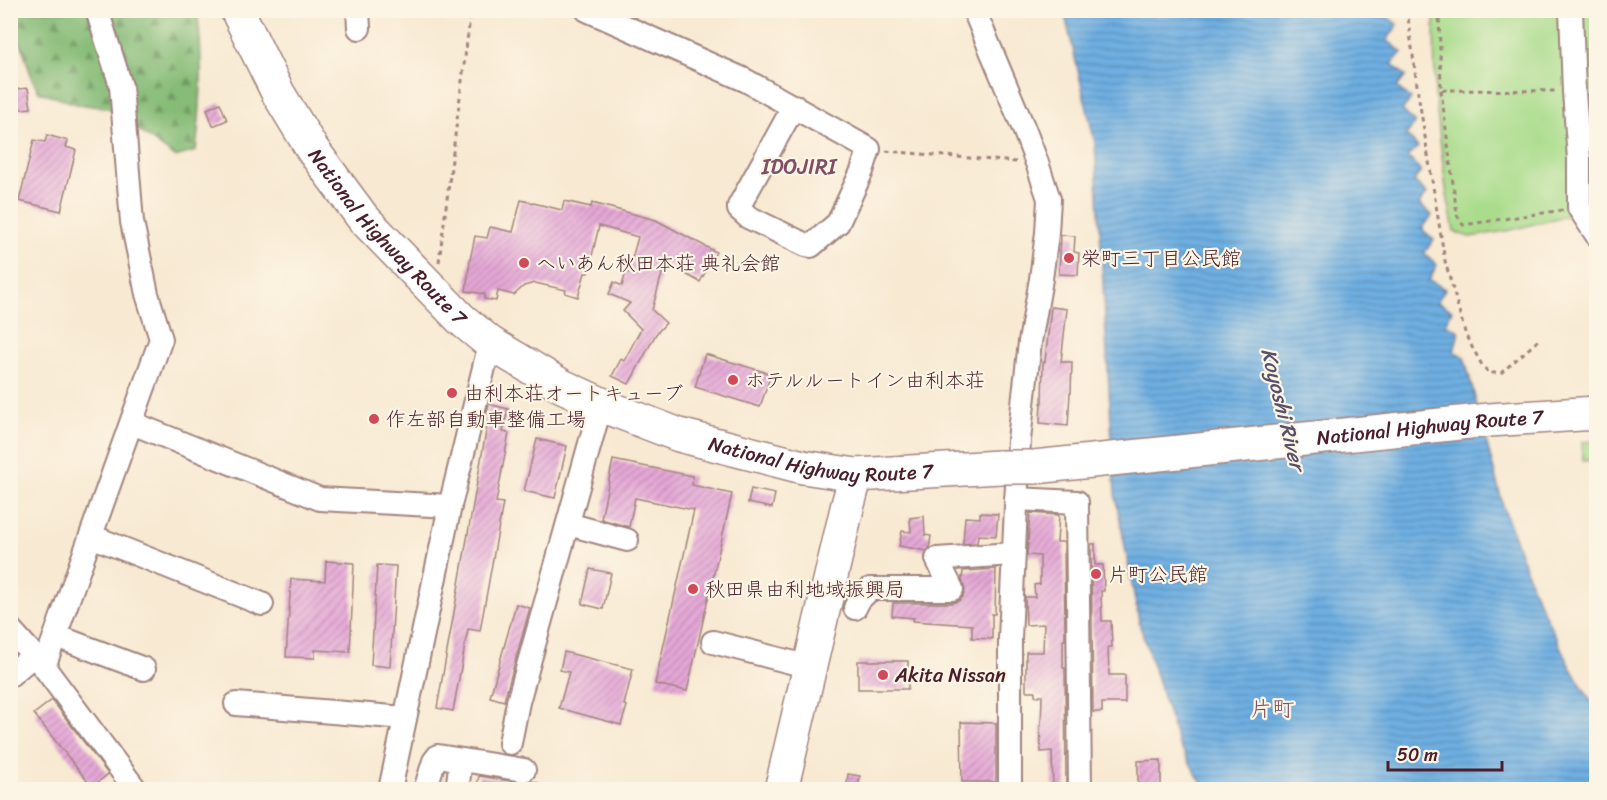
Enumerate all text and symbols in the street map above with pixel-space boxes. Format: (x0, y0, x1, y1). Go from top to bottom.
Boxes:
street label: National Highway Route 7 (299, 141, 477, 335)
district label: IDOJIRI (760, 147, 838, 186)
place label: 栄町三丁目公民館 (1081, 241, 1241, 276)
place label: へいあん秋田本荘 典礼会館 (536, 246, 780, 281)
marker: 栄町三丁目公民館 (1062, 251, 1076, 265)
marker: へいあん秋田本荘 典礼会館 (517, 256, 531, 270)
water label: Koyoshi River (1249, 344, 1318, 478)
place label: ホテルルートイン由利本荘 (745, 363, 985, 398)
marker: ホテルルートイン由利本荘 (726, 373, 740, 387)
place label: 由利本荘オートキューブ (464, 376, 683, 411)
marker: 由利本荘オートキューブ (445, 386, 459, 400)
street label: National Highway Route 7 (1315, 399, 1546, 456)
place label: 作左部自動車整備工場 (386, 402, 586, 437)
marker: 作左部自動車整備工場 (367, 412, 381, 426)
street label: National Highway Route 7 (705, 426, 936, 493)
place label: 片町公民館 (1108, 557, 1208, 592)
marker: 片町公民館 (1089, 567, 1103, 581)
place label: 秋田県由利地域振興局 (705, 572, 905, 607)
marker: 秋田県由利地域振興局 (686, 582, 700, 596)
place label: Akita Nissan (894, 658, 1006, 693)
marker: Akita Nissan (876, 668, 890, 682)
district label: 片町 (1250, 689, 1294, 728)
scale bar (1388, 734, 1502, 772)
text: 50 m (1397, 739, 1438, 771)

